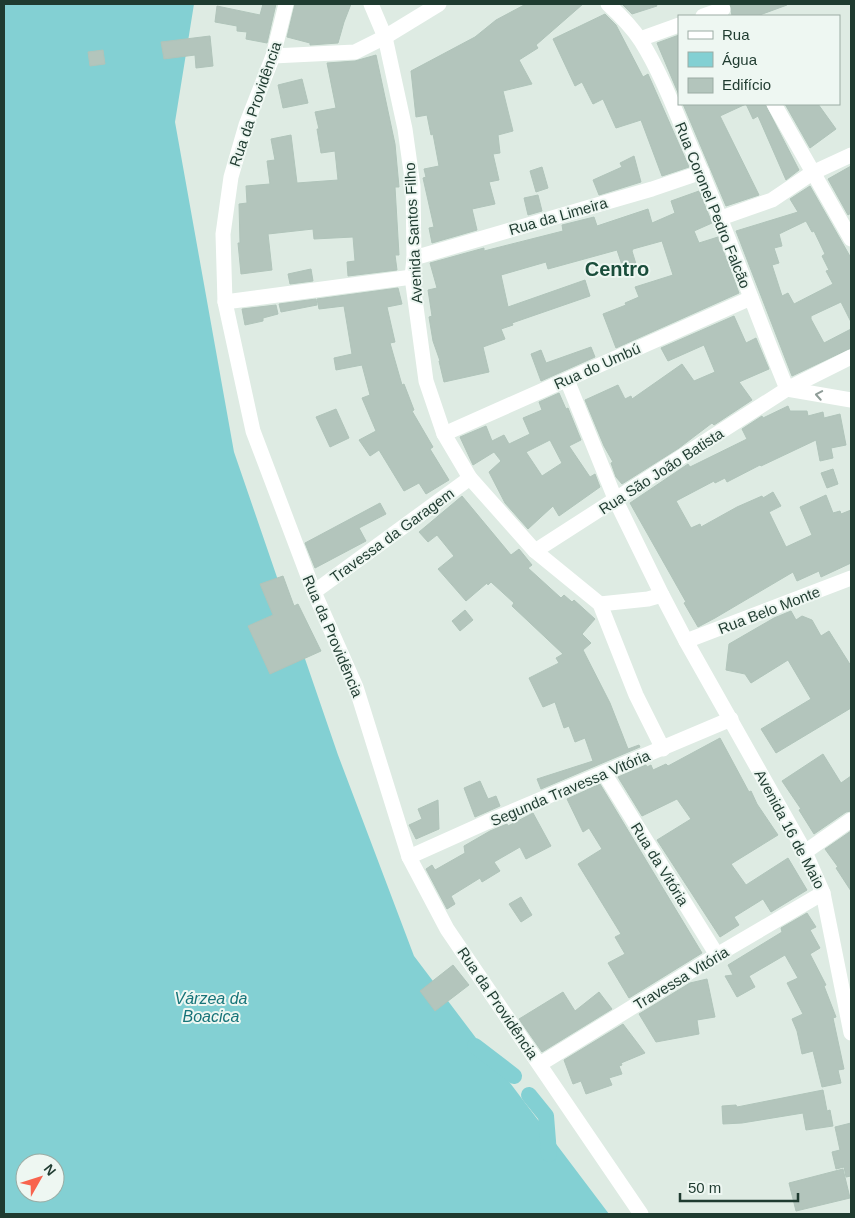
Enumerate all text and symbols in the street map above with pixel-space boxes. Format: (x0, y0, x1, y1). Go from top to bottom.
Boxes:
legend (678, 15, 840, 105)
text: Rua (722, 26, 750, 43)
street label: Rua da Providência (226, 39, 285, 169)
text: Água (722, 51, 758, 68)
text: Edifício (722, 76, 771, 93)
street label: Rua Coronel Pedro Falcão (672, 119, 754, 291)
street label: Avenida Santos Filho (401, 162, 425, 304)
street label: Rua da Limeira (507, 194, 610, 238)
district label: Centro (585, 258, 649, 280)
street label: Rua do Umbú (551, 339, 643, 393)
one-way arrow (815, 390, 824, 400)
street label: Rua São João Batista (596, 424, 727, 518)
street label: Travessa da Garagem (327, 484, 457, 586)
street label: Rua da Providência (300, 572, 367, 700)
street label: Rua Belo Monte (716, 583, 822, 637)
street label: Segunda Travessa Vitória (488, 746, 653, 829)
street label: Avenida 16 de Maio (751, 767, 829, 891)
street label: Rua da Vitória (628, 819, 693, 909)
street label: Travessa Vitória (631, 943, 732, 1013)
street label: Rua da Providência (454, 944, 542, 1063)
water label: Várzea da Boacica (175, 990, 248, 1025)
north arrow (15, 1153, 65, 1203)
text: N (41, 1161, 60, 1179)
scale bar (680, 1170, 798, 1202)
text: 50 m (688, 1179, 721, 1196)

